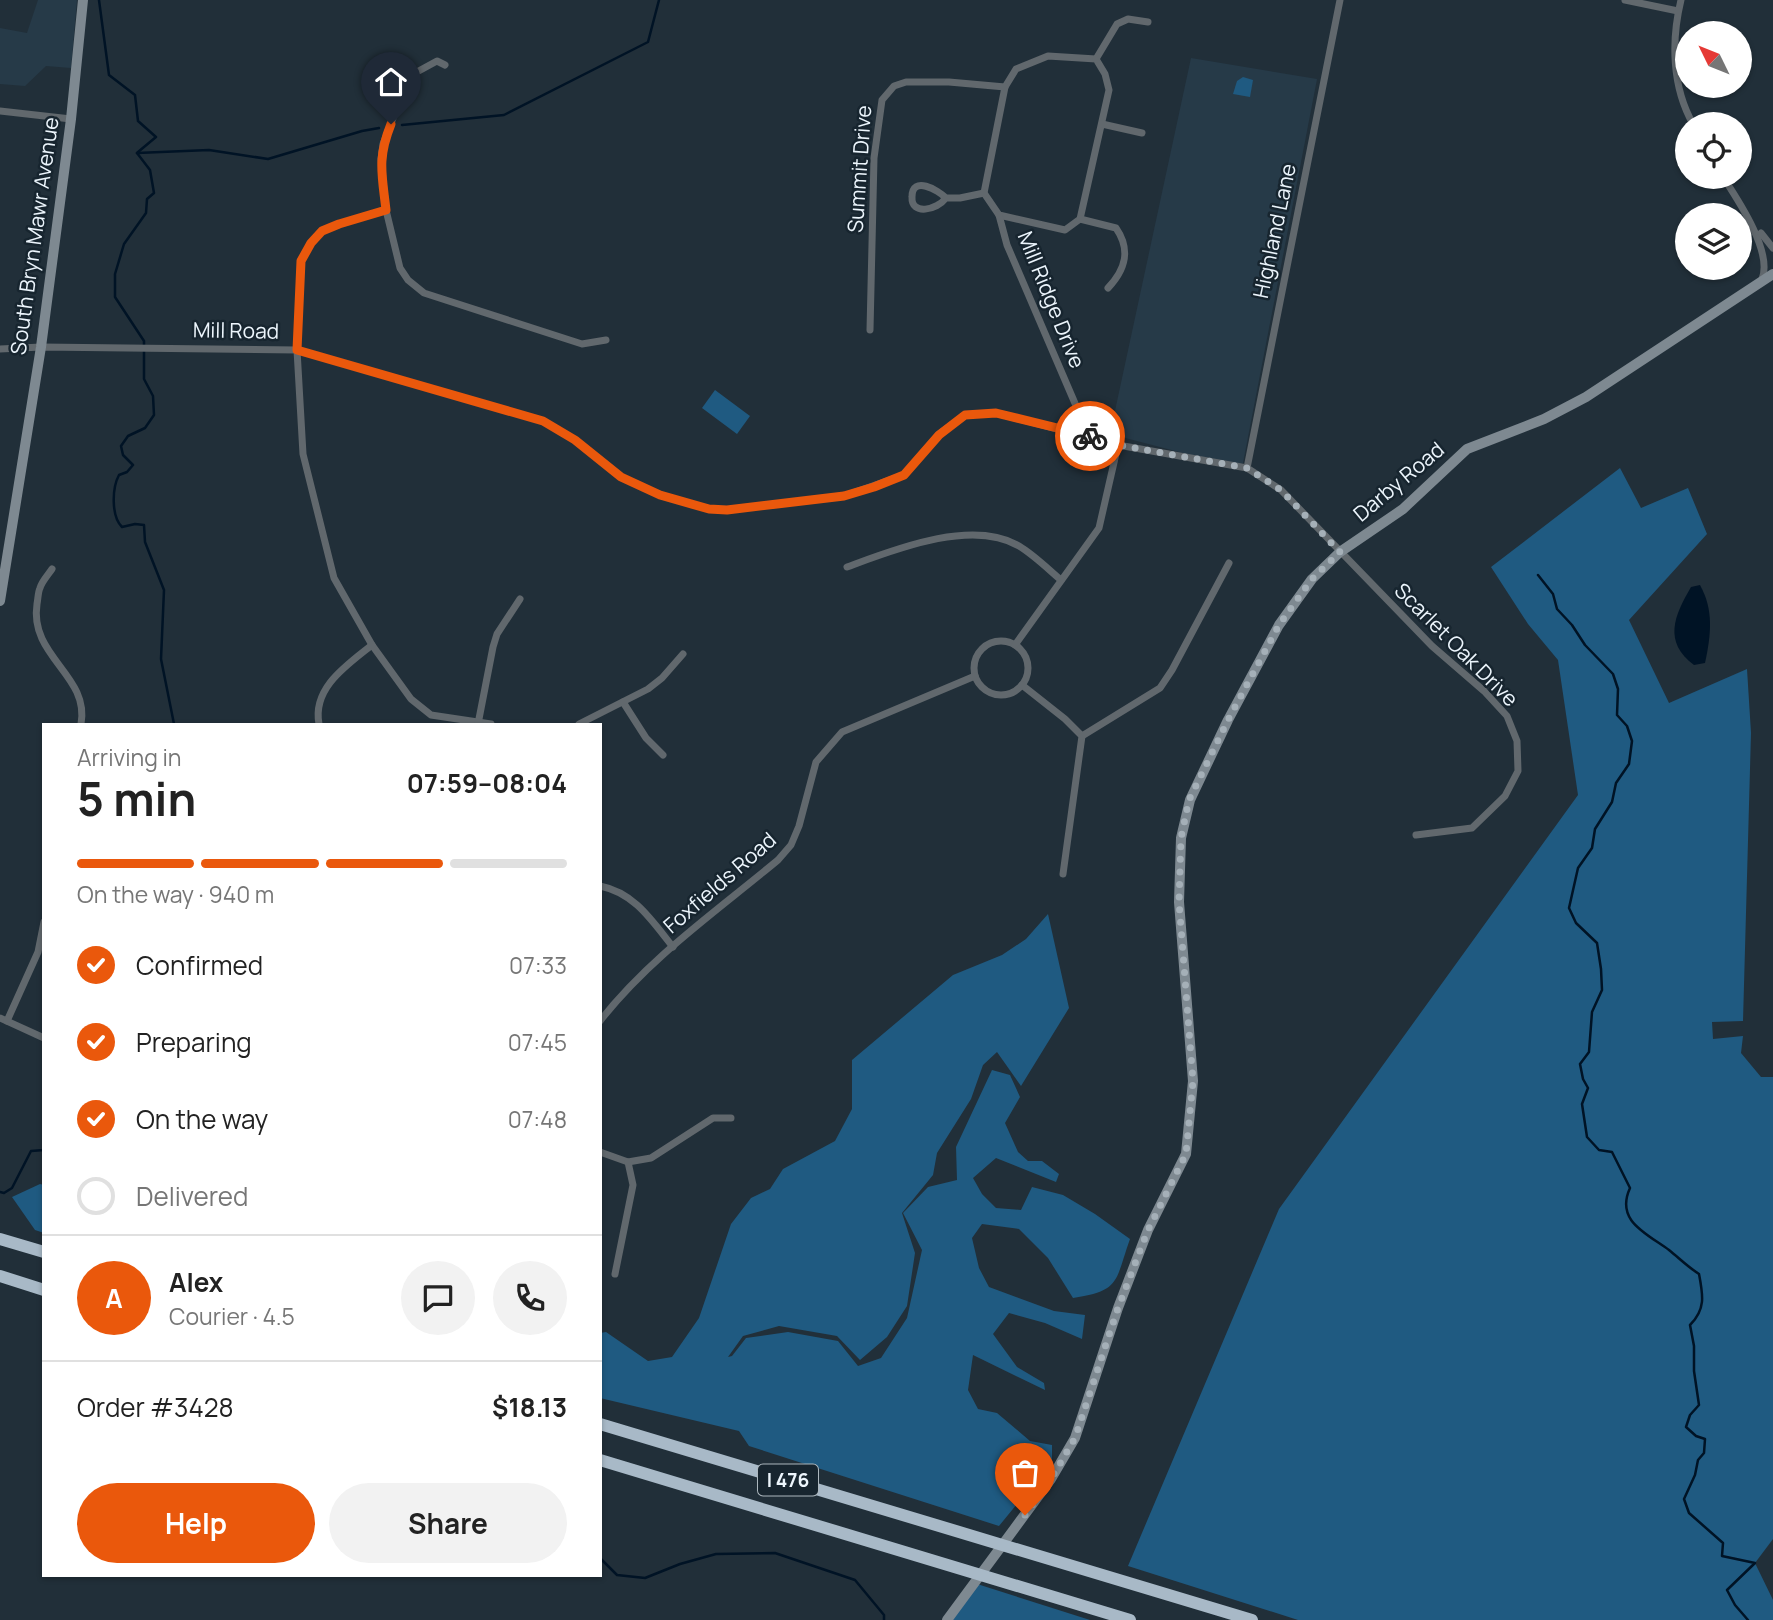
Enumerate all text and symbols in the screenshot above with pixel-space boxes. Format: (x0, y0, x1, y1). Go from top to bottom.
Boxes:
north arrow (1675, 21, 1752, 98)
map controls (1675, 21, 1752, 280)
pin (361, 52, 421, 124)
icon: home (372, 63, 410, 101)
street label: Summit Drive (841, 104, 877, 234)
button: locate (1675, 112, 1752, 189)
street label: South Bryn Mawr Avenue (3, 115, 65, 356)
street label: Highland Lane (1246, 161, 1302, 301)
button: layers (1675, 203, 1752, 280)
street label: Mill Ridge Drive (1012, 227, 1092, 372)
street label: Mill Road (193, 315, 279, 345)
courier (1055, 401, 1125, 471)
icon: bike (1071, 417, 1109, 455)
street label: Darby Road (1347, 435, 1450, 527)
street label: Scarlet Oak Drive (1389, 576, 1525, 712)
text: Arriving in (77, 741, 182, 773)
text: 07:59–08:04 (407, 765, 567, 801)
text: 5 min (77, 767, 196, 830)
street label: Foxfields Road (657, 825, 782, 939)
text: On the way · 940 m (77, 878, 274, 910)
icon: check (77, 946, 115, 984)
text: Confirmed (136, 947, 263, 983)
text: 07:33 (509, 949, 567, 981)
icon: check (77, 1023, 115, 1061)
text: Preparing (136, 1024, 252, 1060)
text: 07:45 (508, 1026, 567, 1058)
icon: check (77, 1100, 115, 1138)
text: On the way (136, 1101, 268, 1137)
text: 07:48 (508, 1103, 567, 1135)
text: Delivered (136, 1178, 248, 1214)
button: chat (401, 1261, 475, 1335)
button: phone (493, 1261, 567, 1335)
text: Alex (169, 1264, 223, 1300)
text: A (105, 1280, 123, 1316)
text: Courier · 4.5 (169, 1300, 295, 1332)
text: Order #3428 (77, 1389, 234, 1425)
text: $18.13 (492, 1389, 567, 1425)
pin (995, 1443, 1055, 1515)
icon: bag (1006, 1454, 1044, 1492)
road number: I 476 (758, 1464, 818, 1496)
button: Help (77, 1483, 315, 1563)
button: Share (329, 1483, 567, 1563)

